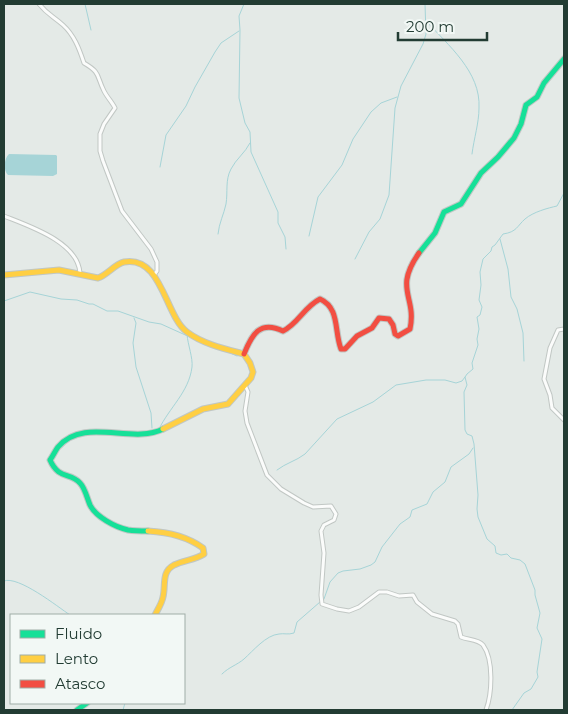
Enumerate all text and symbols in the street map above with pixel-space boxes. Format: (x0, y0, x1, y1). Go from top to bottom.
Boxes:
scale bar (398, 10, 487, 42)
text: 200 m (406, 17, 454, 36)
legend (10, 614, 185, 704)
text: Fluido (55, 624, 102, 643)
text: Lento (55, 649, 98, 668)
text: Atasco (55, 674, 105, 693)

